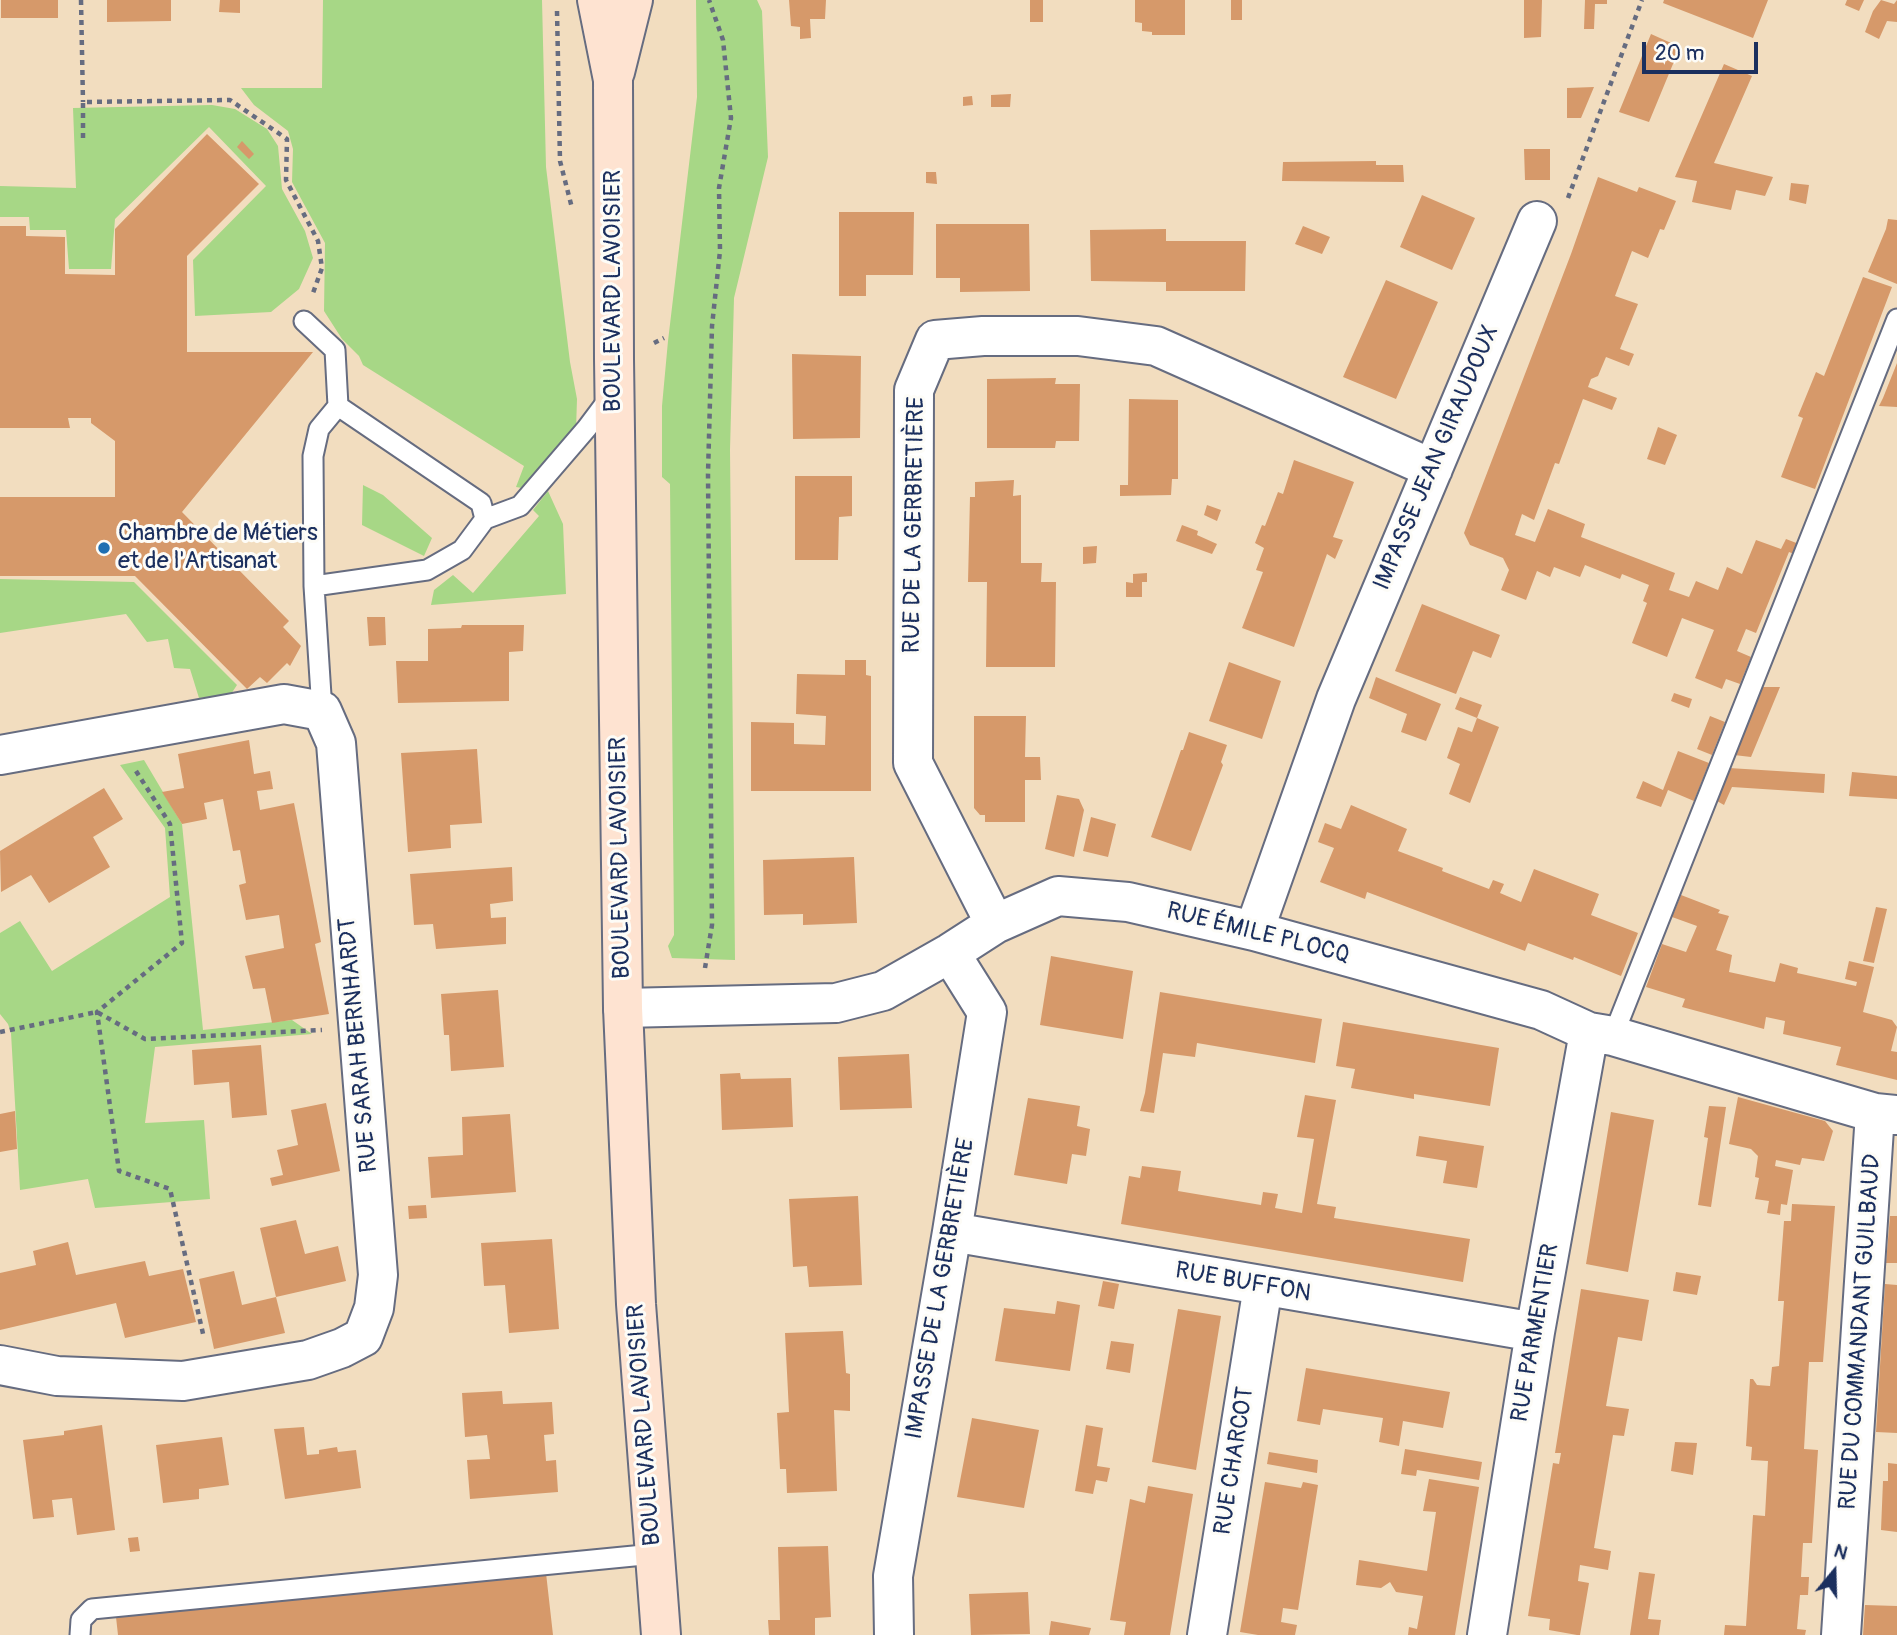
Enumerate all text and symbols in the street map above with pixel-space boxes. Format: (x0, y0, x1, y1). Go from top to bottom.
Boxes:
scale bar (1645, 28, 1760, 72)
text: 20 m (1655, 40, 1704, 67)
street label: BOULEVARD LAVOISIER (600, 170, 628, 412)
street label: IMPASSE JEAN GIRAUDOUX (1368, 321, 1506, 595)
street label: RUE DE LA GERBRETIÈRE (898, 396, 932, 654)
place label: Chambre de Métiers et de l'Artisanat (118, 520, 318, 576)
marker: Chambre de Métiers et de l'Artisanat (96, 540, 112, 556)
street label: BOULEVARD LAVOISIER (604, 737, 638, 979)
street label: RUE ÉMILE PLOCQ (1163, 897, 1353, 971)
street label: RUE SARAH BERNHARDT (333, 916, 385, 1174)
street label: IMPASSE DE LA GERBRETIÈRE (900, 1136, 982, 1442)
street label: RUE DU COMMANDANT GUILBAUD (1834, 1153, 1888, 1511)
street label: RUE PARMENTIER (1506, 1242, 1566, 1424)
street label: RUE BUFFON (1173, 1257, 1313, 1309)
street label: BOULEVARD LAVOISIER (622, 1303, 668, 1547)
street label: RUE CHARCOT (1209, 1385, 1261, 1537)
north arrow (1799, 1537, 1869, 1607)
text: N (1831, 1539, 1851, 1566)

